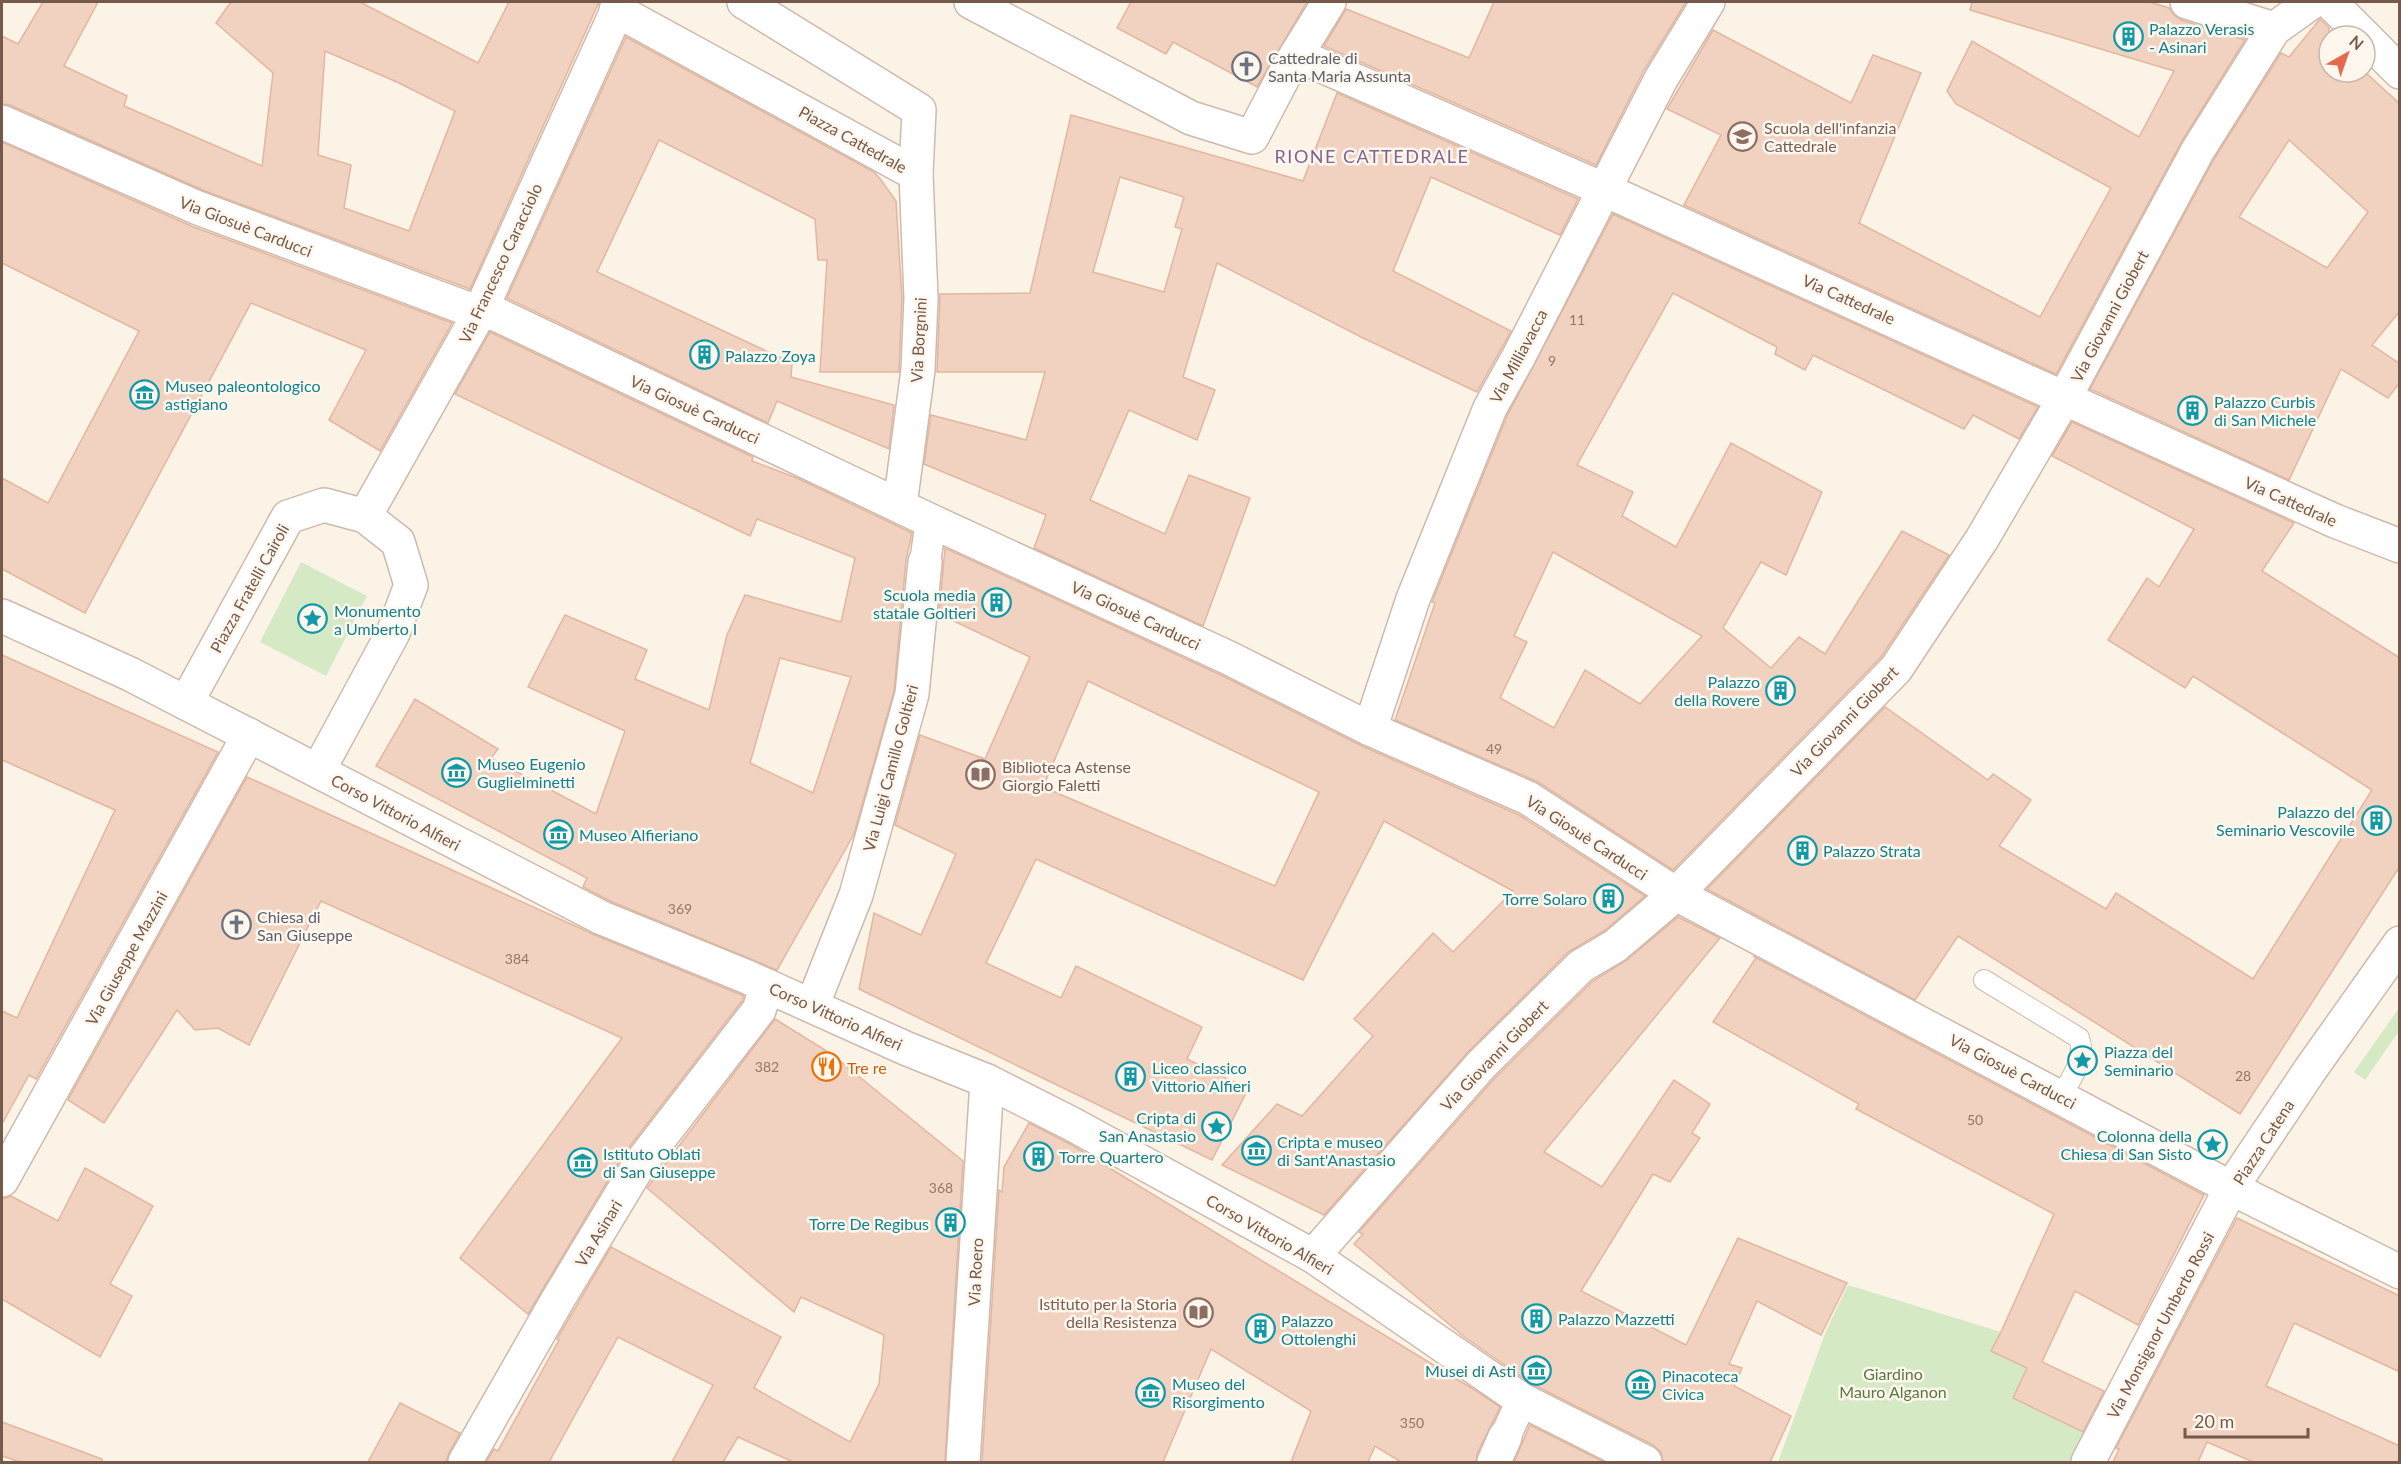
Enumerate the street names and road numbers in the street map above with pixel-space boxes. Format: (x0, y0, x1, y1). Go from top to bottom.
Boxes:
street label: Piazza Cattedrale (796, 101, 910, 177)
street label: Via Francesco Caracciolo (455, 180, 545, 346)
street label: Via Giosuè Carducci (177, 192, 315, 260)
street label: Via Giovanni Giobert (2066, 247, 2152, 385)
street label: Via Cattedrale (1800, 270, 1898, 328)
street label: Via Borgnini (906, 297, 930, 383)
street label: Via Milliavacca (1485, 306, 1551, 406)
street label: Via Giosuè Carducci (627, 371, 763, 447)
street label: Via Cattedrale (2242, 472, 2340, 530)
street label: Piazza Fratelli Cairoli (206, 520, 292, 656)
street label: Via Giosuè Carducci (1068, 577, 1204, 653)
street label: Via Giovanni Giobert (1786, 662, 1902, 780)
street label: Via Luigi Camillo Goltieri (859, 682, 921, 854)
street label: Corso Vittorio Alfieri (328, 770, 464, 854)
street label: Via Giosuè Carducci (1523, 791, 1651, 883)
street label: Via Giuseppe Mazzini (81, 888, 171, 1028)
street label: Corso Vittorio Alfieri (767, 978, 905, 1054)
street label: Via Giovanni Giobert (1436, 996, 1552, 1114)
street label: Via Giosuè Carducci (1946, 1030, 2080, 1112)
street label: Piazza Catena (2228, 1096, 2298, 1188)
street label: Corso Vittorio Alfieri (1203, 1190, 1337, 1278)
street label: Via Asinari (571, 1196, 625, 1270)
street label: Via Monsignor Umberto Rossi (2103, 1228, 2217, 1422)
street label: Via Roero (964, 1237, 986, 1307)

